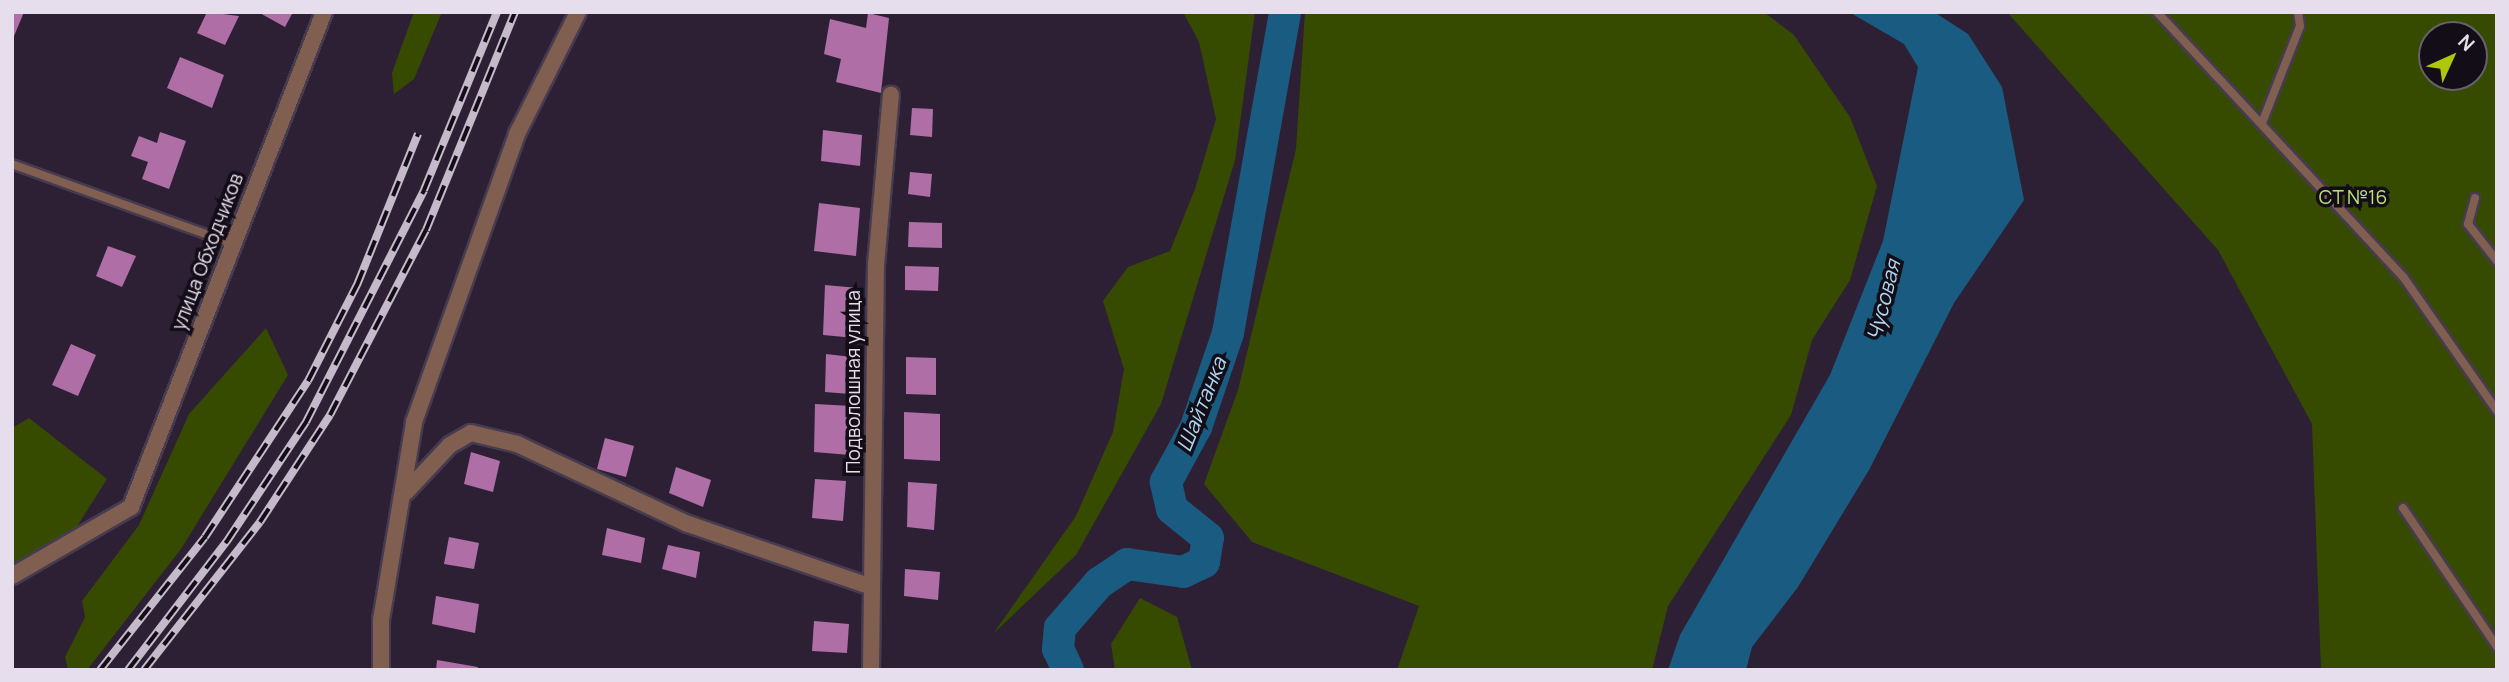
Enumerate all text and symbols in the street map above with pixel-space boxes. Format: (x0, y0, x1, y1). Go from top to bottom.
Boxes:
north arrow (2418, 21, 2488, 91)
text: N (2452, 29, 2480, 57)
street label: улица Обходчиков (168, 170, 248, 334)
park label: СТ №16 (2319, 187, 2387, 209)
water label: Чусовая (1861, 257, 1905, 343)
street label: Подволошная улица (843, 290, 865, 474)
water label: Шайтанка (1171, 353, 1231, 455)

